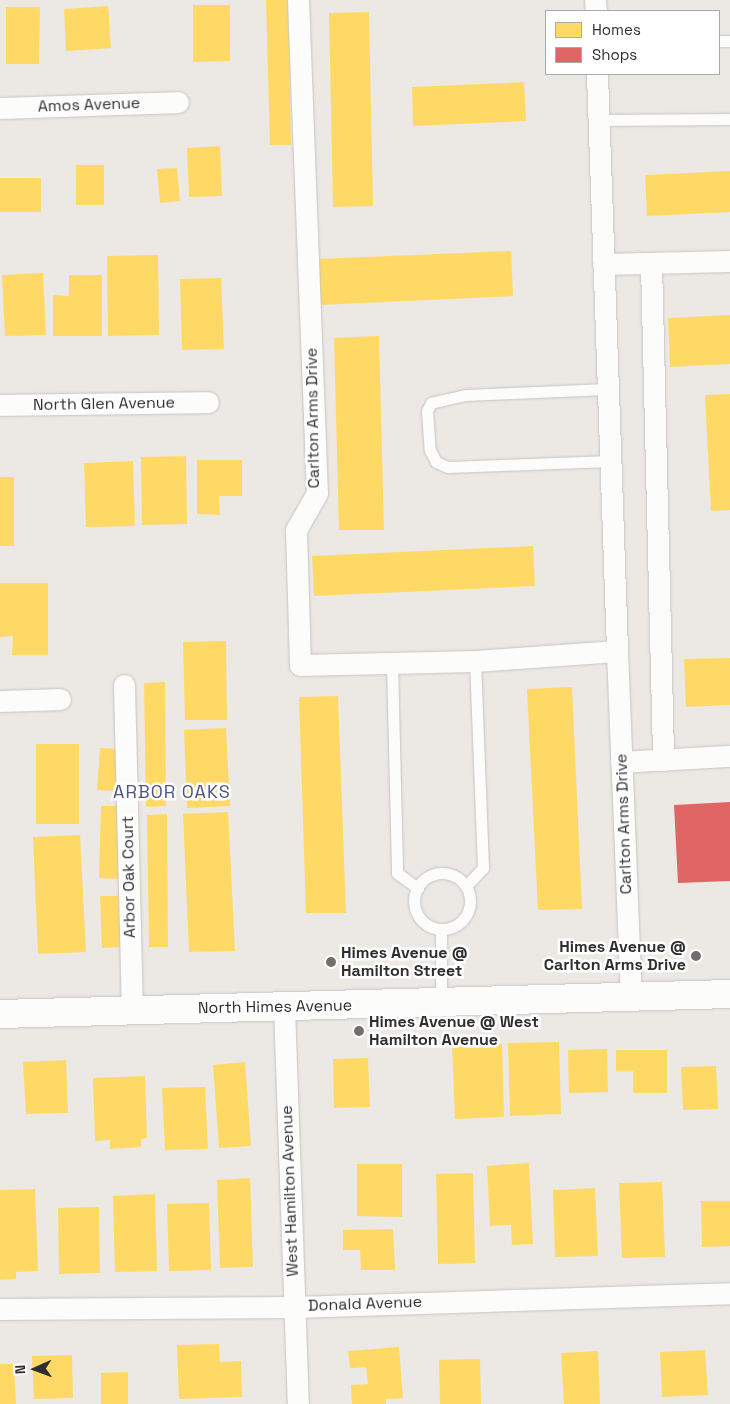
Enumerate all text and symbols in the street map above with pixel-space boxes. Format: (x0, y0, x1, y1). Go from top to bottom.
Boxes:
legend (545, 10, 720, 75)
text: Homes (592, 20, 641, 39)
text: Shops (592, 45, 637, 64)
street label: Amos Avenue (37, 94, 141, 116)
street label: Carlton Arms Drive (302, 347, 324, 489)
street label: North Glen Avenue (33, 393, 175, 415)
street label: Carlton Arms Drive (612, 753, 636, 895)
district label: ARBOR OAKS (112, 781, 232, 803)
street label: Arbor Oak Court (118, 816, 140, 938)
place label: Himes Avenue @ Carlton Arms Drive (544, 937, 686, 975)
place label: Himes Avenue @ Hamilton Street (341, 943, 468, 981)
marker: Himes Avenue @ Carlton Arms Drive (690, 950, 702, 962)
marker: Himes Avenue @ Hamilton Street (325, 956, 337, 968)
street label: North Himes Avenue (198, 996, 352, 1018)
place label: Himes Avenue @ West Hamilton Avenue (369, 1012, 539, 1050)
marker: Himes Avenue @ West Hamilton Avenue (353, 1025, 365, 1037)
street label: West Hamilton Avenue (277, 1105, 303, 1277)
street label: Donald Avenue (308, 1292, 422, 1316)
north arrow (10, 1344, 60, 1394)
text: N (11, 1365, 29, 1375)

